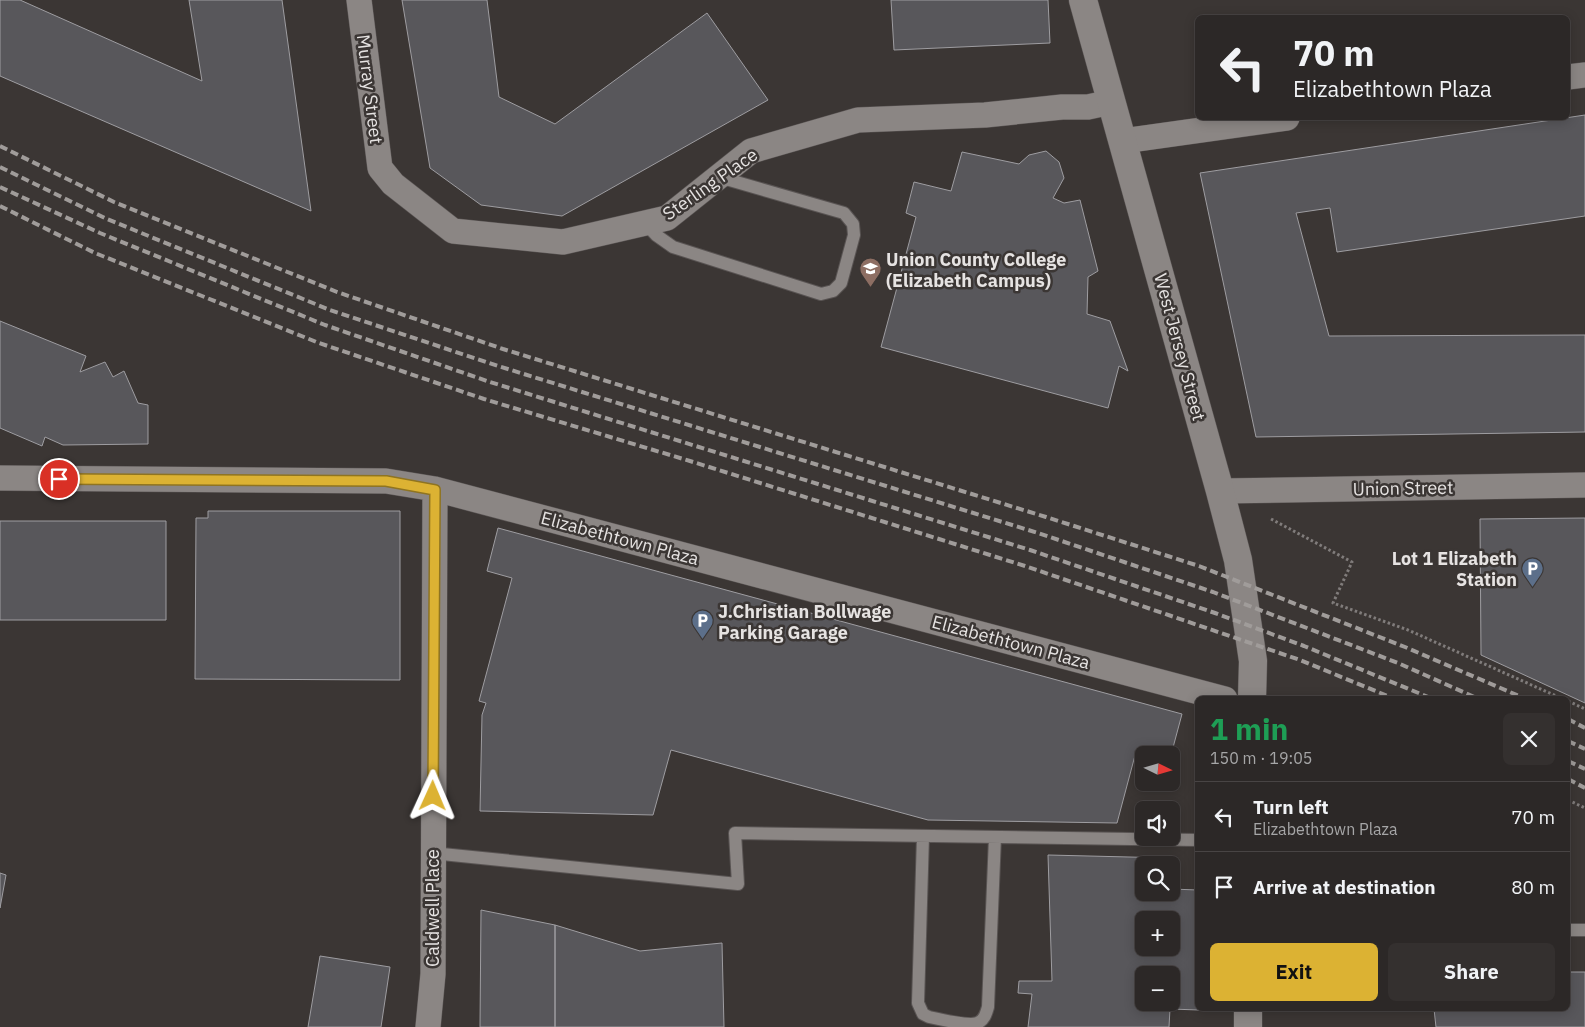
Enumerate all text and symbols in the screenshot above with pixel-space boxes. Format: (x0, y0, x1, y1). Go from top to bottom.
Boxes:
text: 70 m (1293, 30, 1375, 76)
street label: Murray Street (352, 33, 388, 145)
icon: left (1210, 35, 1275, 100)
text: Elizabethtown Plaza (1293, 74, 1492, 103)
street label: Sterling Place (658, 143, 762, 225)
place label: Union County College (Elizabeth Campus) (886, 248, 1066, 292)
school or university icon: Union County College (Elizabeth Campus) (858, 257, 882, 288)
street label: West Jersey Street (1149, 271, 1211, 423)
pin (38, 458, 80, 500)
icon: arrive (45, 465, 73, 493)
street label: Union Street (1352, 476, 1454, 500)
street label: Elizabethtown Plaza (538, 506, 702, 570)
place label: Lot 1 Elizabeth Station (1392, 547, 1517, 591)
parking icon: Lot 1 Elizabeth Station (1521, 556, 1545, 587)
place label: J.Christian Bollwage Parking Garage (718, 600, 891, 644)
parking icon: J.Christian Bollwage Parking Garage (690, 609, 714, 640)
street label: Elizabethtown Plaza (929, 610, 1093, 674)
text: 1 min (1210, 709, 1288, 748)
button: close (1503, 713, 1555, 765)
north arrow (1135, 746, 1180, 791)
map controls (1135, 746, 1180, 1011)
text: 150 m · 19:05 (1210, 748, 1312, 768)
position arrow (406, 769, 458, 821)
text: Turn left (1253, 795, 1329, 819)
button: sound (1135, 801, 1180, 846)
icon: left (1210, 803, 1238, 831)
text: 70 m (1511, 805, 1555, 829)
text: Elizabethtown Plaza (1253, 819, 1398, 839)
street label: Caldwell Place (421, 849, 444, 967)
button: search (1135, 856, 1180, 901)
icon: arrive (1210, 873, 1238, 901)
text: Arrive at destination (1253, 875, 1436, 899)
text: 80 m (1511, 875, 1555, 899)
button: + (1135, 911, 1180, 956)
button: Exit (1210, 943, 1378, 1001)
button: Share (1388, 943, 1555, 1001)
button: − (1135, 966, 1180, 1011)

